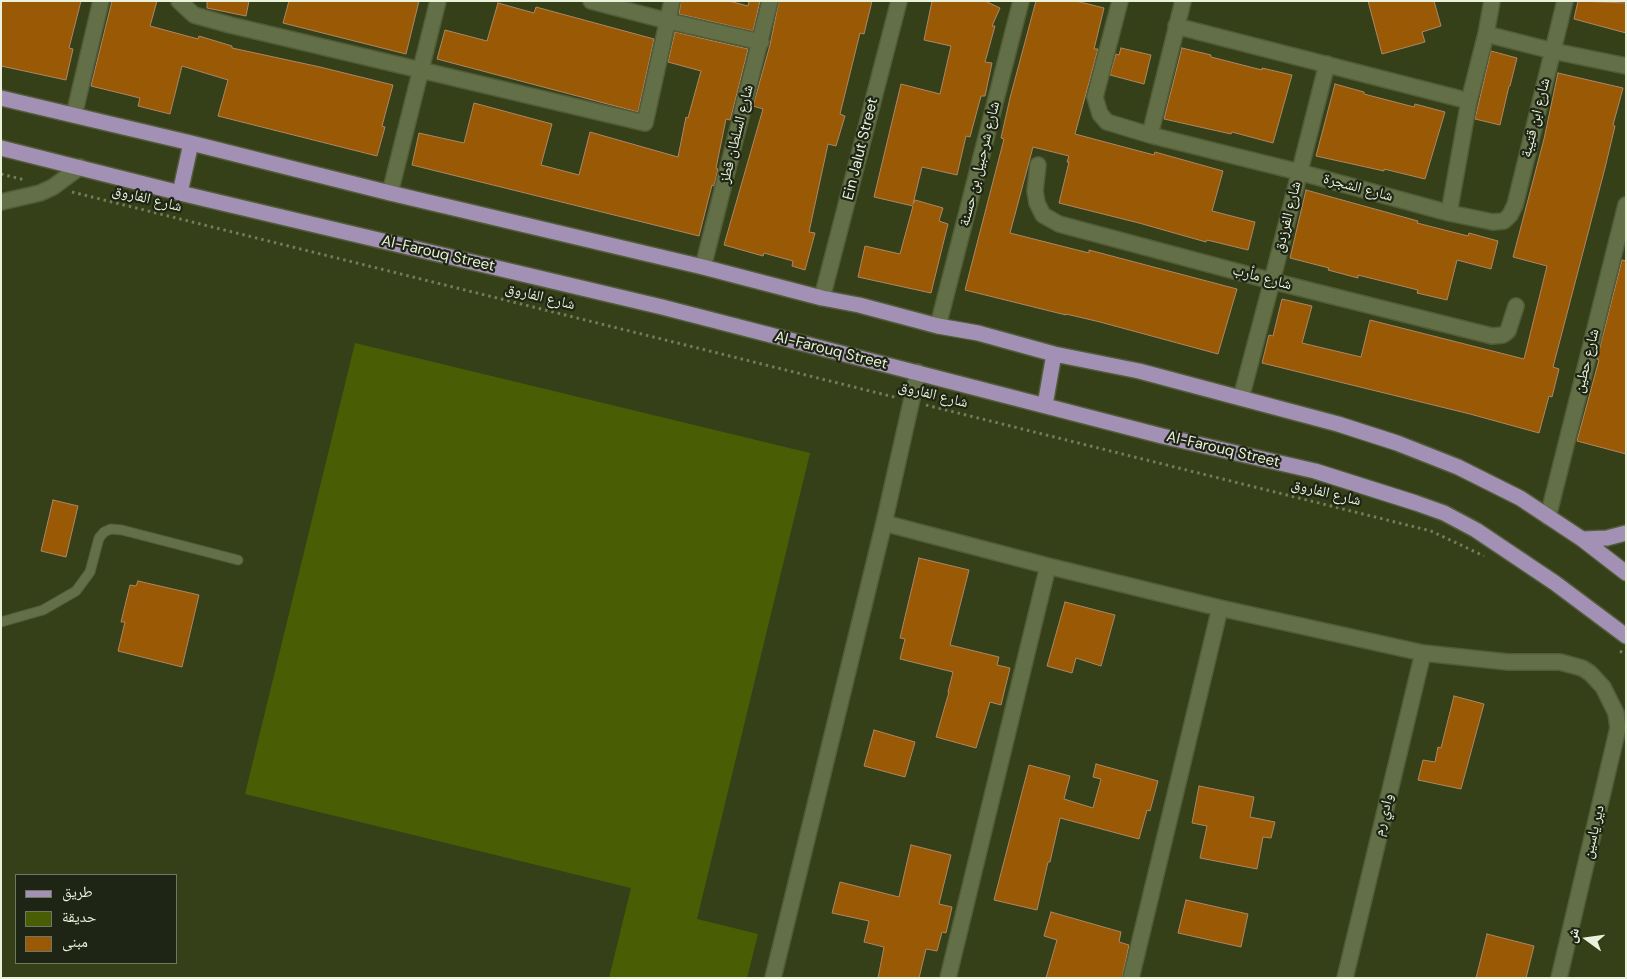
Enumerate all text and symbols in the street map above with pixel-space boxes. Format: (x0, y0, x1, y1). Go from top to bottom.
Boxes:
street label: شارع ابن قتيبة (1517, 76, 1555, 160)
street label: شارع السلطان قطز (716, 83, 758, 185)
street label: Ein Jalut Street (840, 96, 882, 202)
street label: شارع شرحبيل بن حسنة (956, 100, 1004, 228)
street label: شارع الشجرة (1321, 170, 1395, 206)
street label: شارع الفرزدق (1270, 179, 1306, 255)
street label: شارع الفاروق (110, 182, 184, 216)
street label: Al-Farouq Street (380, 232, 496, 276)
street label: شارع مأرب (1230, 261, 1294, 295)
street label: شارع الفاروق (503, 280, 577, 314)
street label: شارع حطين (1570, 327, 1604, 395)
street label: Al-Farouq Street (773, 328, 889, 374)
street label: شارع الفاروق (896, 378, 970, 412)
street label: Al-Farouq Street (1165, 428, 1281, 472)
street label: شارع الفاروق (1289, 476, 1363, 510)
street label: وادي رم (1370, 792, 1398, 838)
street label: دير ياسين (1579, 803, 1609, 861)
legend (15, 874, 178, 964)
text: طريق (62, 882, 93, 902)
text: حديقة (62, 907, 96, 927)
north arrow (1562, 914, 1612, 964)
text: ش (1562, 926, 1583, 945)
text: مبنى (62, 932, 88, 952)

